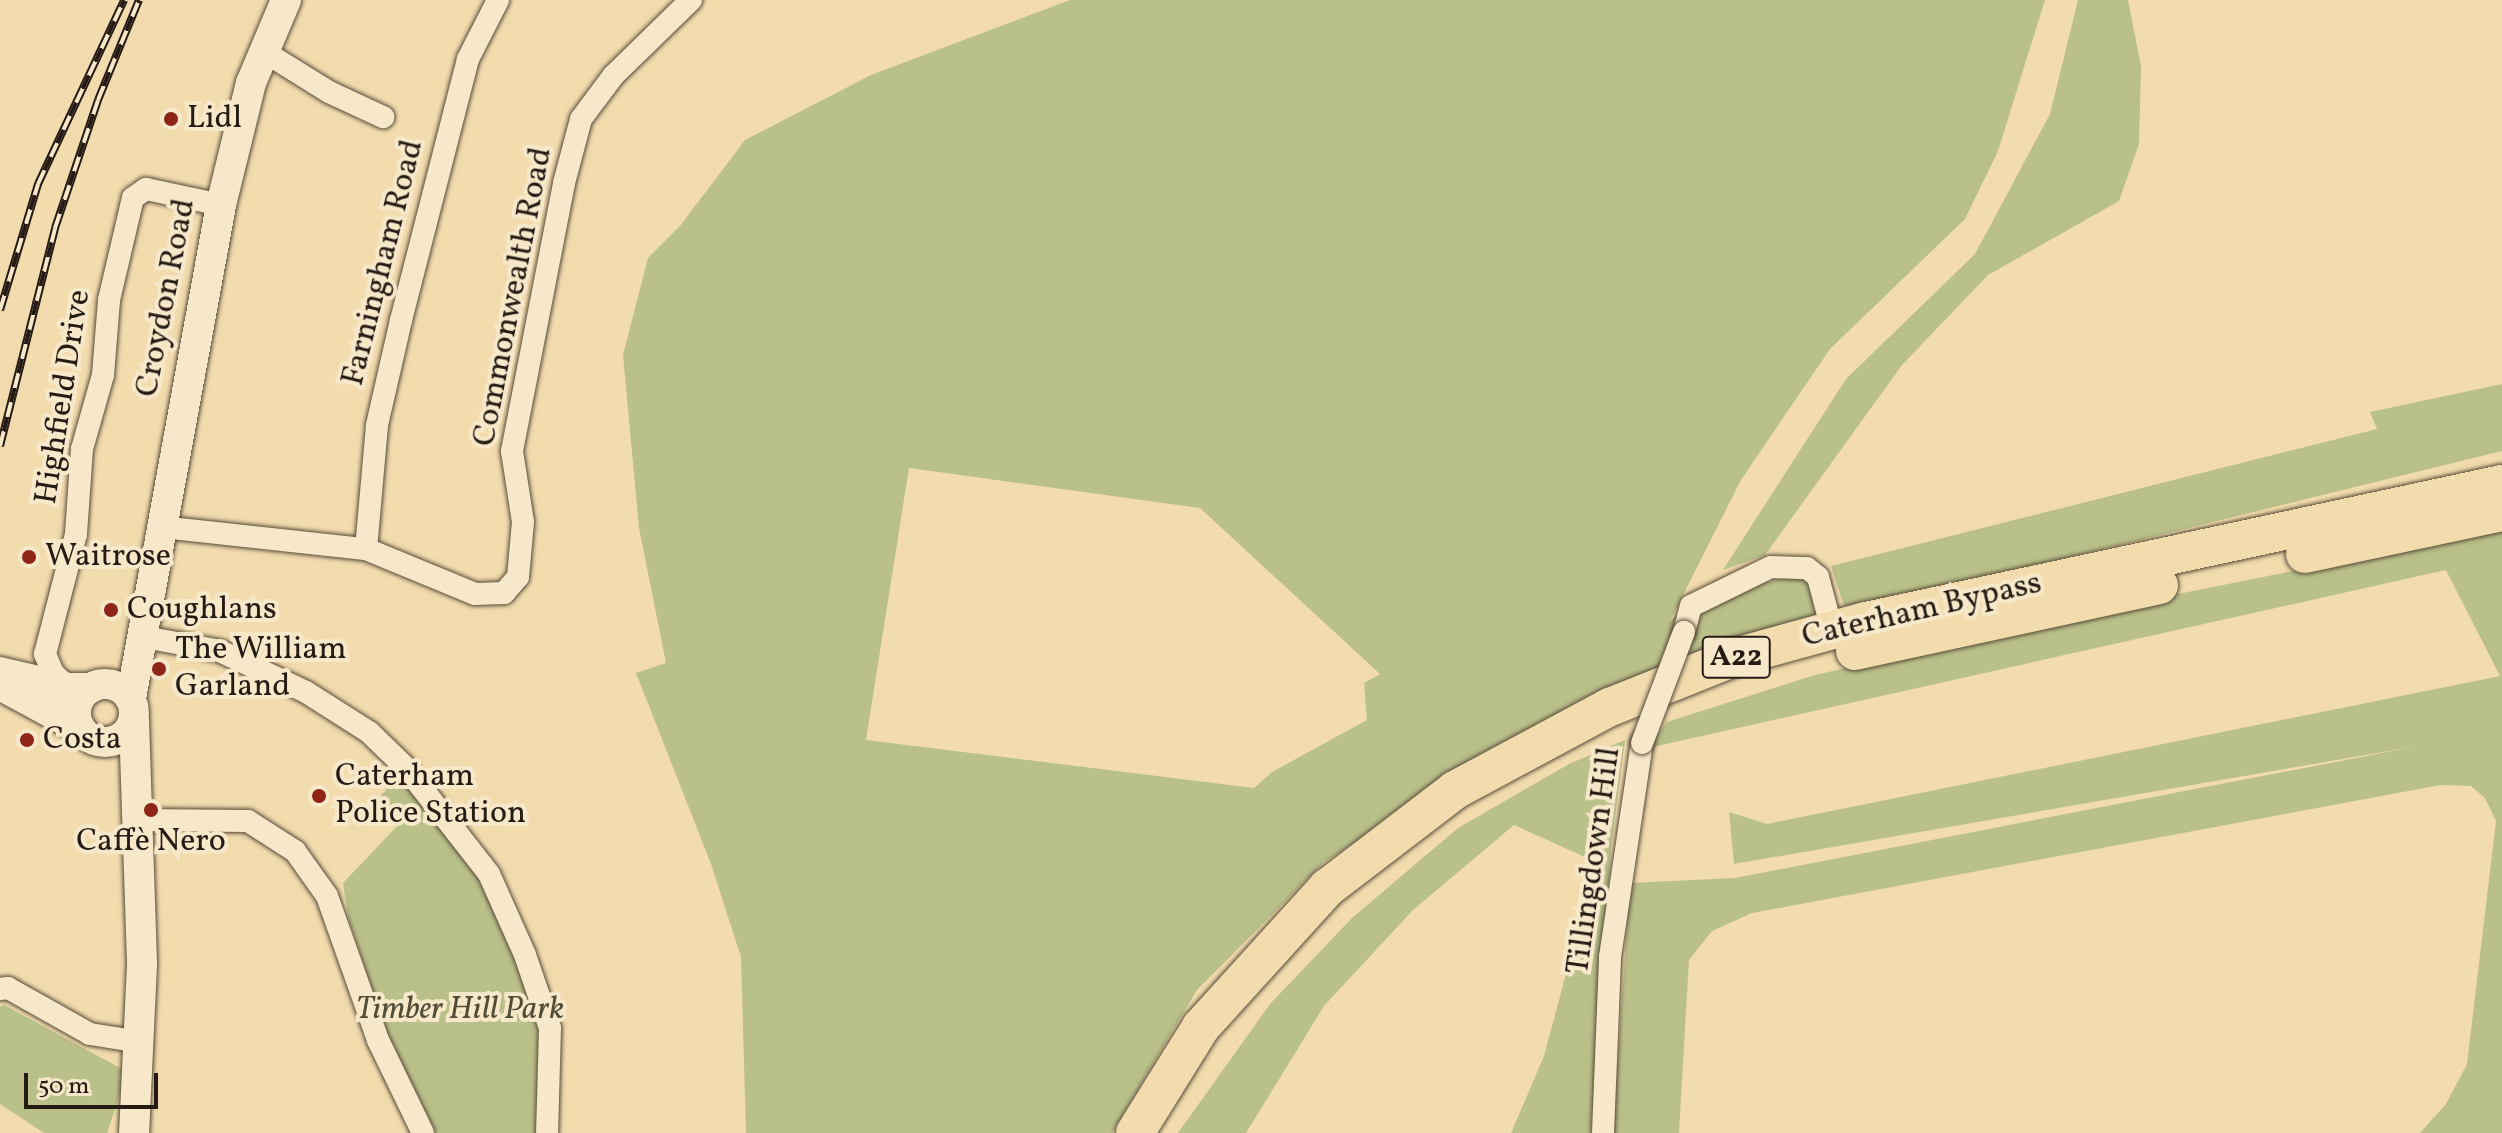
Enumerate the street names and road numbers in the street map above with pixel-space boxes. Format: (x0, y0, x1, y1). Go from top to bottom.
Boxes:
street label: Farningham Road (335, 136, 433, 390)
street label: Commonwealth Road (466, 144, 562, 450)
street label: Croydon Road (129, 196, 205, 400)
street label: Highfield Drive (28, 287, 100, 507)
street label: Caterham Bypass (1799, 565, 2045, 657)
road number: A22 (1700, 631, 1772, 683)
street label: Tillingdown Hill (1560, 745, 1630, 977)

